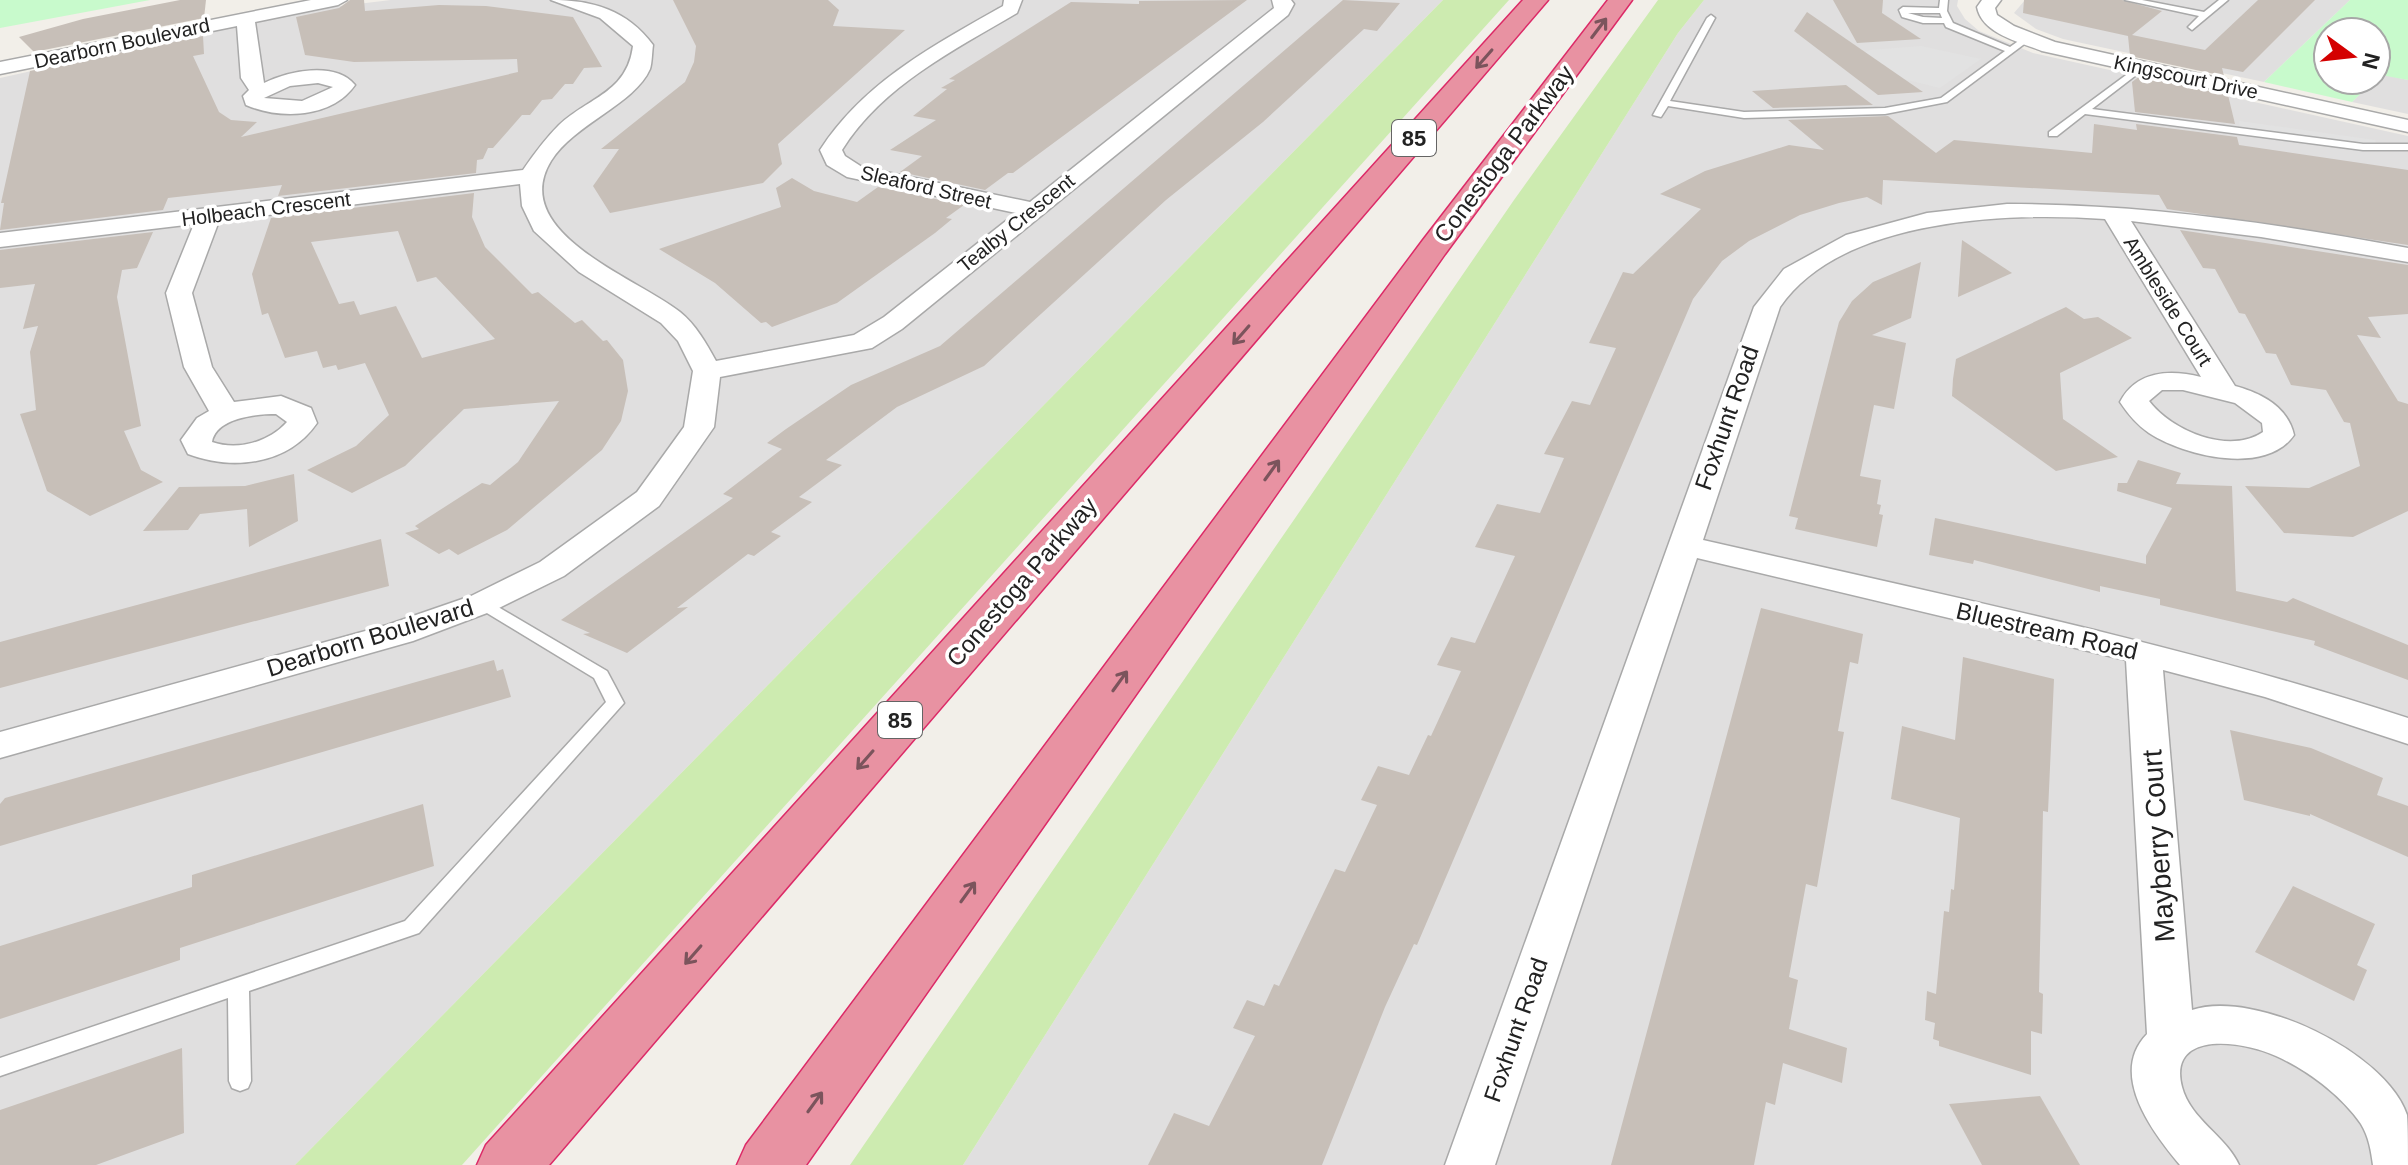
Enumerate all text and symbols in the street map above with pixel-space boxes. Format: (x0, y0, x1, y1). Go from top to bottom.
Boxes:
street label: Dearborn Boulevard (32, 14, 212, 72)
north arrow (2312, 16, 2392, 96)
one-way arrow (1590, 18, 1607, 39)
one-way arrow (1476, 48, 1494, 68)
text: N (2357, 50, 2385, 72)
street label: Kingscourt Drive (2112, 51, 2260, 103)
street label: Conestoga Parkway (1428, 60, 1579, 248)
road number: 85 (1392, 120, 1436, 156)
street label: Sleaford Street (859, 161, 994, 213)
street label: Tealby Crescent (953, 169, 1079, 277)
street label: Holbeach Crescent (180, 188, 352, 230)
street label: Ambleside Court (2119, 232, 2217, 370)
one-way arrow (1232, 324, 1250, 344)
street label: Foxhunt Road (1689, 342, 1764, 494)
one-way arrow (1264, 460, 1281, 482)
street label: Conestoga Parkway (941, 492, 1102, 672)
street label: Dearborn Boulevard (263, 593, 477, 682)
street label: Bluestream Road (1954, 597, 2140, 665)
one-way arrow (1112, 671, 1129, 693)
road number: 85 (878, 702, 922, 738)
street label: Mayberry Court (2136, 748, 2181, 943)
one-way arrow (856, 750, 874, 770)
one-way arrow (960, 881, 976, 903)
one-way arrow (684, 945, 702, 965)
street label: Foxhunt Road (1478, 954, 1553, 1106)
one-way arrow (806, 1092, 823, 1113)

